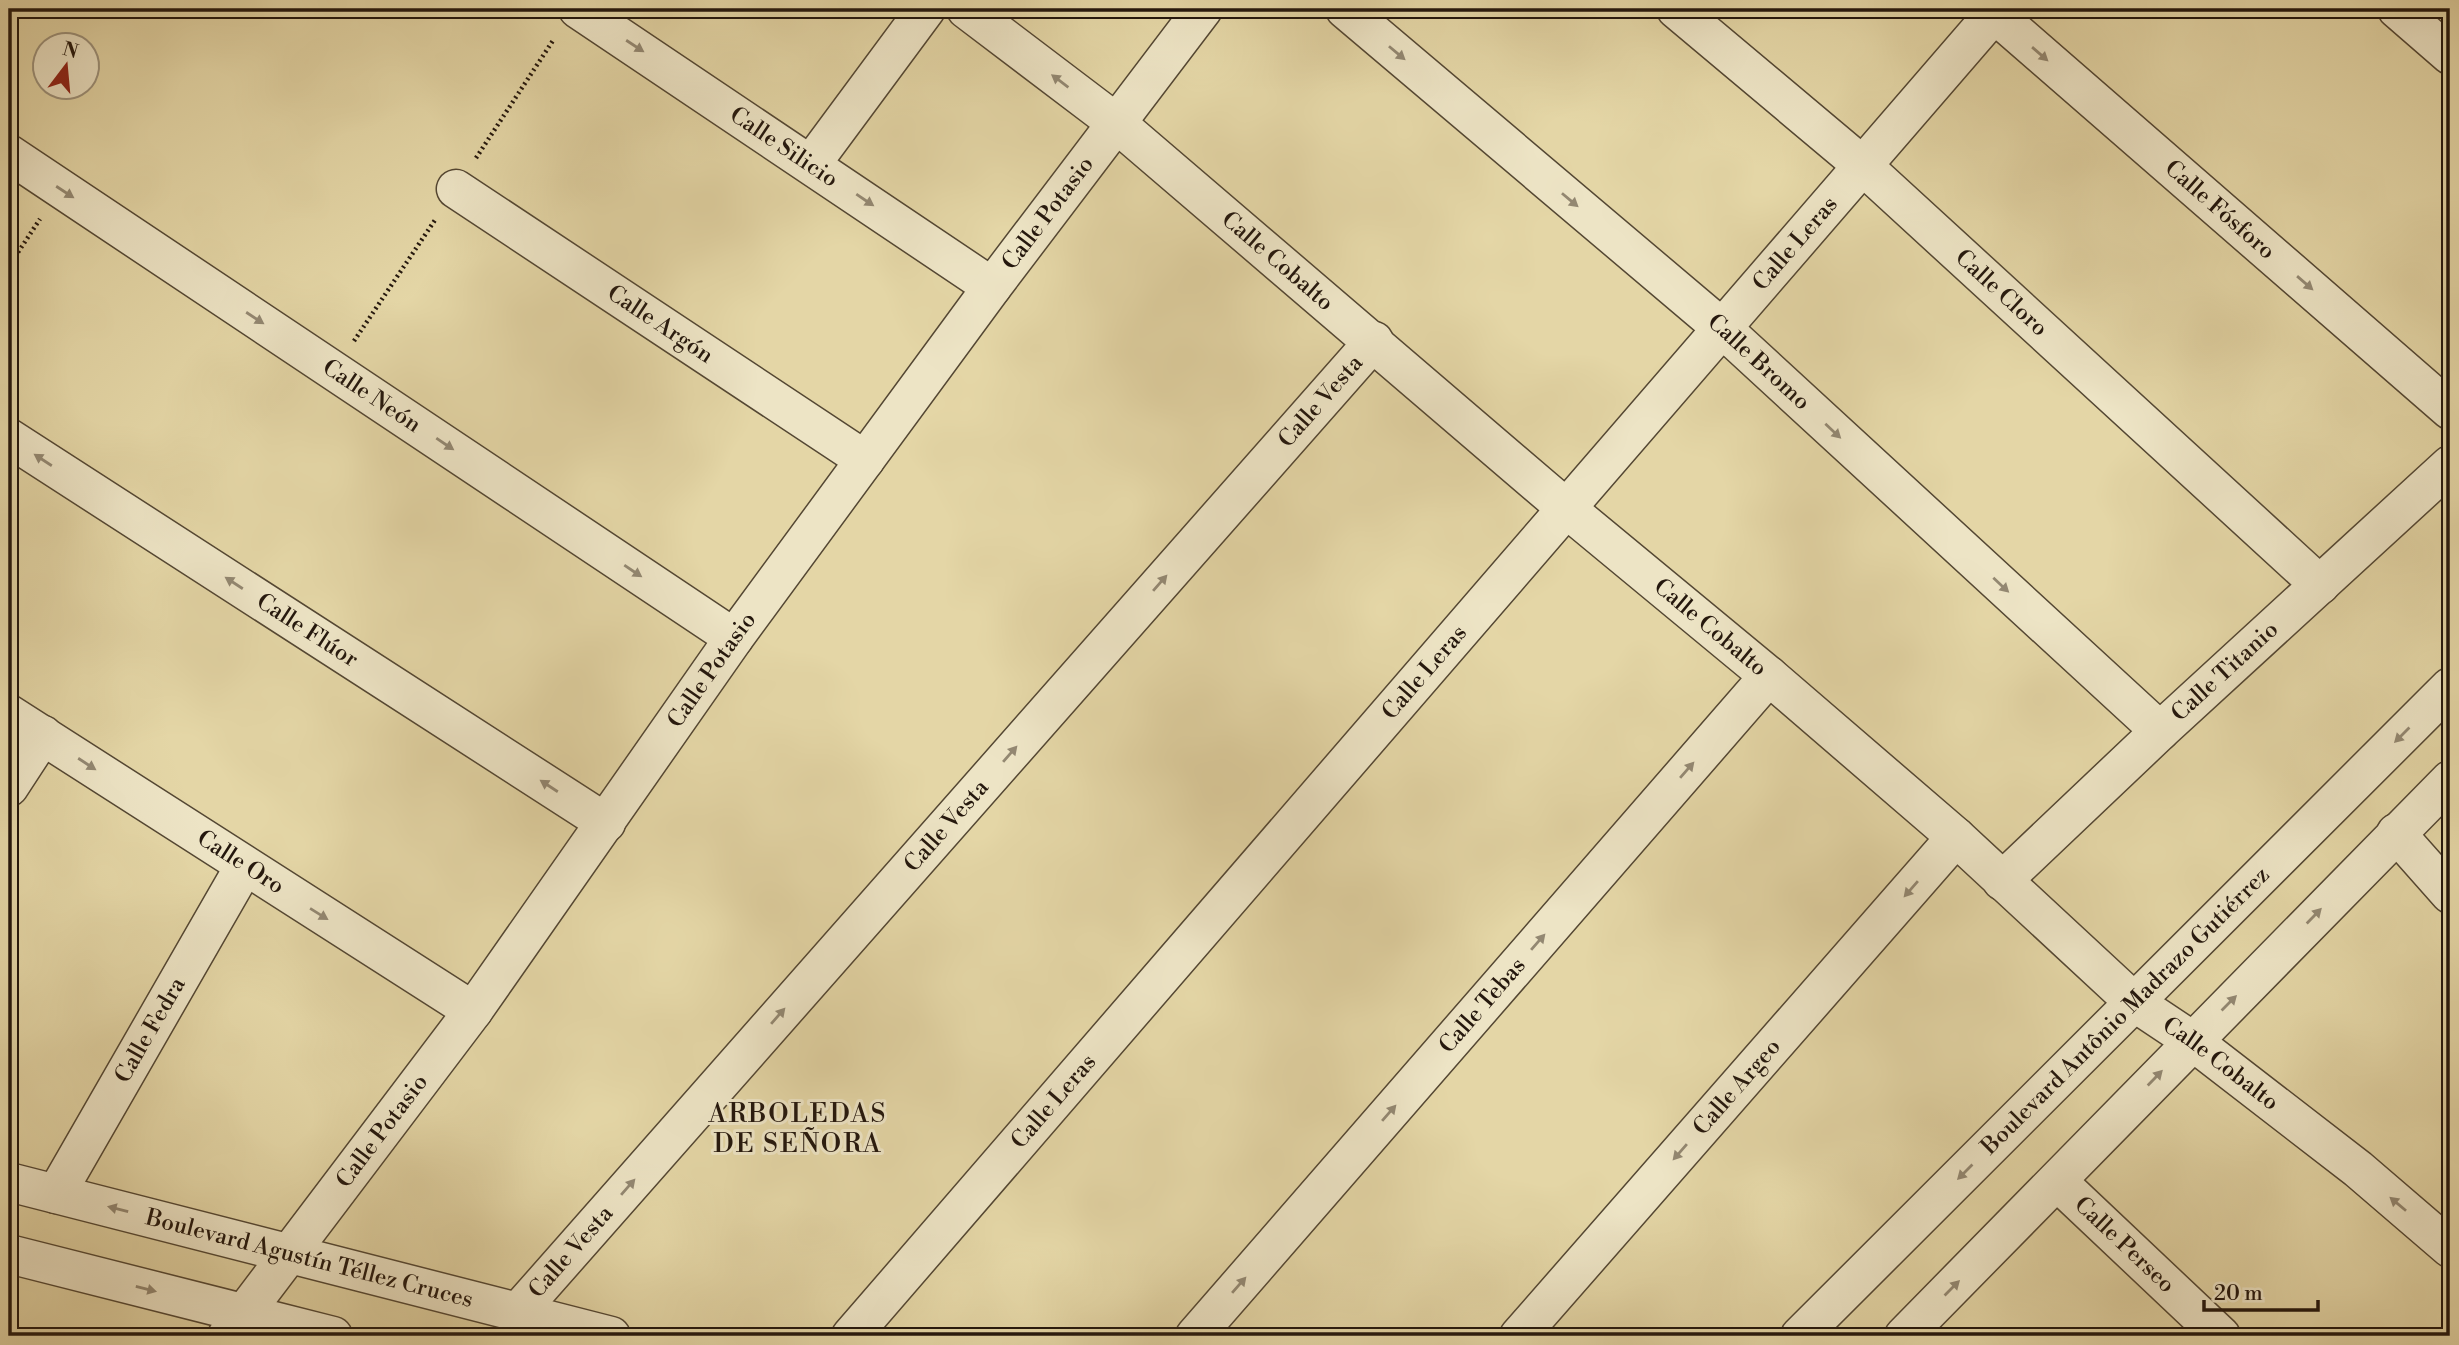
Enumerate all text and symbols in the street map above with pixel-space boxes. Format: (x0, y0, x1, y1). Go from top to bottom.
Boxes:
north arrow (32, 32, 102, 102)
text: N (60, 37, 81, 64)
one-way arrow (625, 40, 645, 53)
one-way arrow (1388, 45, 1405, 60)
one-way arrow (2032, 46, 2049, 61)
one-way arrow (1052, 73, 1070, 88)
street label: Calle Silicio (724, 101, 844, 194)
street label: Calle Potasio (996, 151, 1100, 276)
street label: Calle Fósforo (2159, 154, 2281, 265)
one-way arrow (56, 186, 75, 199)
street label: Calle Leras (1747, 191, 1844, 297)
one-way arrow (1562, 192, 1579, 207)
one-way arrow (856, 193, 874, 207)
street label: Calle Cobalto (1216, 205, 1339, 317)
street label: Calle Cloro (1949, 244, 2054, 342)
one-way arrow (2296, 275, 2313, 290)
street label: Calle Argón (602, 279, 719, 370)
street label: Calle Bromo (1702, 308, 1816, 416)
one-way arrow (246, 311, 265, 324)
street label: Calle Vesta (1273, 349, 1369, 453)
street label: Calle Neón (317, 353, 426, 439)
one-way arrow (1824, 422, 1841, 438)
one-way arrow (436, 437, 454, 451)
one-way arrow (34, 453, 52, 467)
one-way arrow (624, 564, 643, 577)
street label: Calle Cobalto (1648, 573, 1773, 682)
one-way arrow (1152, 574, 1168, 592)
one-way arrow (1992, 576, 2009, 592)
one-way arrow (225, 577, 244, 590)
street label: Calle Flúor (251, 587, 363, 673)
street label: Calle Potasio (662, 607, 762, 733)
street label: Calle Titanio (2166, 615, 2284, 727)
street label: Calle Leras (1376, 620, 1473, 725)
one-way arrow (2393, 726, 2410, 743)
one-way arrow (1002, 745, 1018, 763)
one-way arrow (77, 757, 96, 770)
one-way arrow (1679, 761, 1695, 779)
street label: Calle Vesta (898, 774, 995, 878)
one-way arrow (539, 780, 559, 793)
street label: Calle Oro (192, 824, 289, 900)
street label: Boulevard Antônio Madrazo Gutiérrez (1975, 861, 2276, 1162)
one-way arrow (1904, 880, 1919, 897)
one-way arrow (310, 907, 328, 921)
one-way arrow (2306, 908, 2322, 925)
one-way arrow (1530, 933, 1545, 950)
street label: Calle Tebas (1433, 952, 1532, 1059)
street label: Calle Fedra (109, 972, 192, 1088)
one-way arrow (2220, 995, 2237, 1011)
one-way arrow (770, 1008, 785, 1025)
street label: Calle Cobalto (2157, 1011, 2284, 1117)
street label: Calle Argeo (1687, 1033, 1787, 1141)
street label: Calle Leras (1005, 1048, 1102, 1154)
street label: Calle Potasio (330, 1069, 434, 1193)
one-way arrow (2147, 1070, 2163, 1087)
district label: ARBOLEDAS DE SEÑORA (708, 1098, 887, 1160)
one-way arrow (1381, 1104, 1397, 1122)
one-way arrow (1673, 1143, 1689, 1160)
one-way arrow (1956, 1163, 1973, 1180)
one-way arrow (620, 1178, 636, 1196)
street label: Calle Perseo (2068, 1191, 2181, 1299)
one-way arrow (2390, 1197, 2407, 1212)
street label: Calle Vesta (523, 1200, 619, 1304)
one-way arrow (107, 1203, 129, 1214)
street label: Boulevard Agustín Téllez Cruces (142, 1203, 476, 1314)
scale bar (2204, 1268, 2317, 1312)
one-way arrow (1231, 1276, 1247, 1294)
one-way arrow (1944, 1280, 1960, 1297)
text: 20 m (2214, 1281, 2263, 1307)
one-way arrow (135, 1284, 157, 1295)

